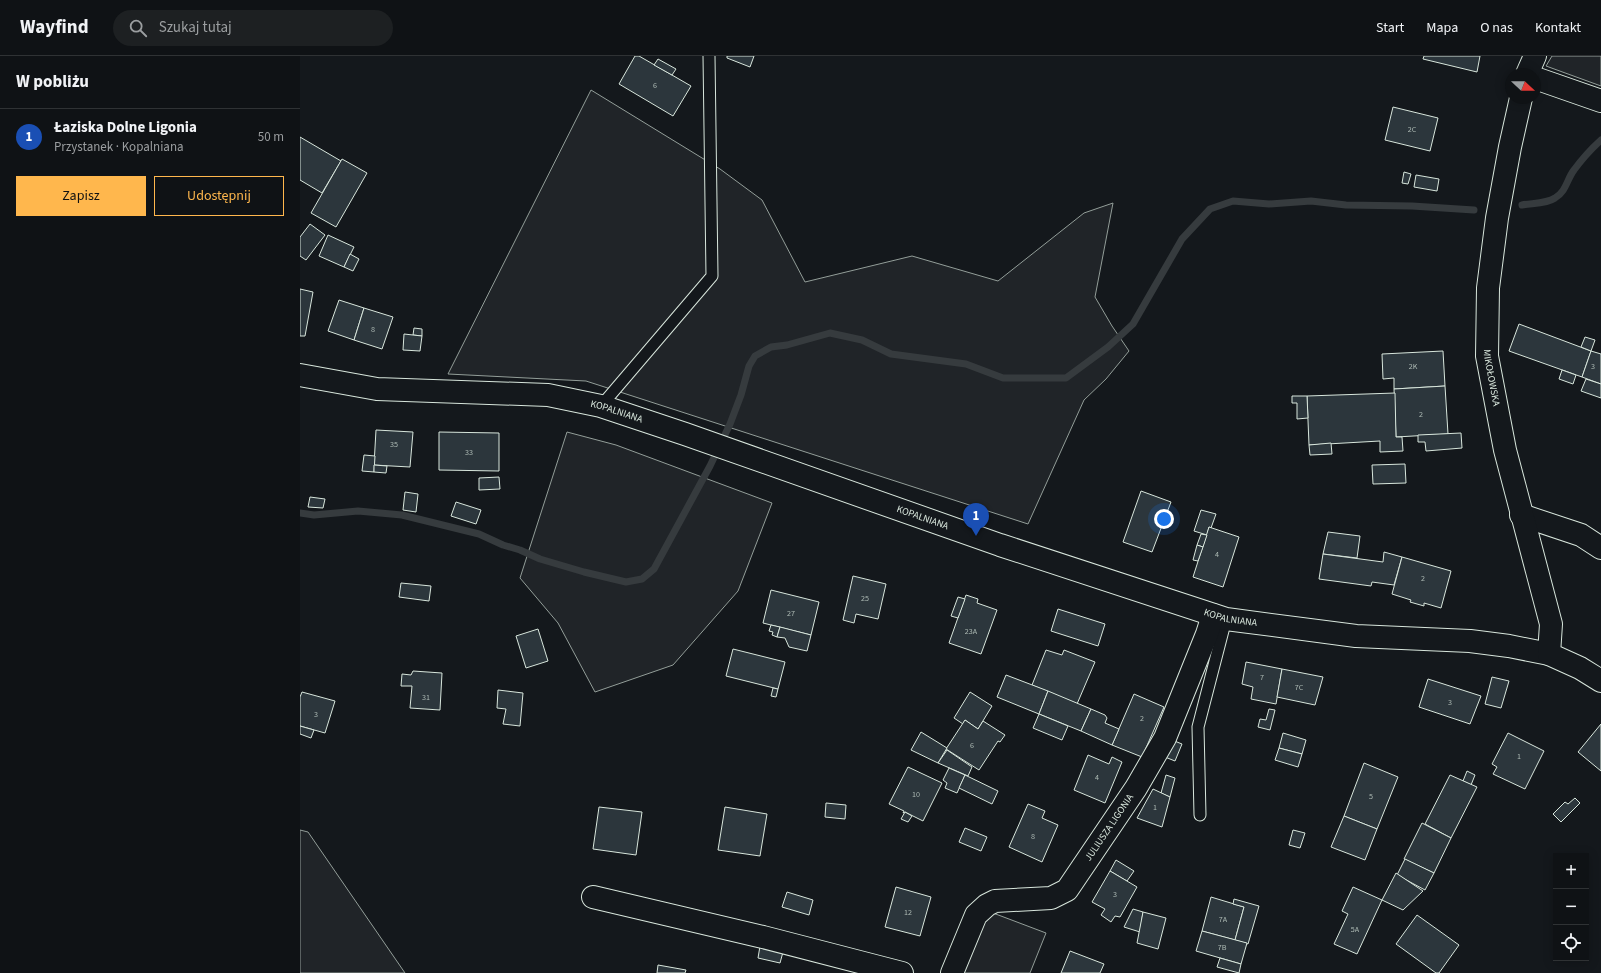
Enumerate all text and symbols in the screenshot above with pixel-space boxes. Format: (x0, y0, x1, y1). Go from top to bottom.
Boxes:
search box (113, 10, 393, 46)
text: Wayfind (20, 14, 89, 41)
icon: search (127, 17, 149, 39)
text: Szukaj tutaj (159, 17, 232, 38)
text: Start (1376, 18, 1404, 38)
text: Mapa (1426, 18, 1458, 38)
text: O nas (1480, 18, 1513, 38)
text: Kontakt (1535, 18, 1581, 38)
north arrow (1505, 68, 1541, 104)
text: W pobliżu (16, 70, 89, 94)
house number: 6 (653, 80, 657, 91)
text: Łaziska Dolne Ligonia (54, 117, 197, 138)
house number: 2C (1408, 124, 1417, 135)
text: 1 (26, 128, 32, 146)
text: 50 m (258, 128, 284, 146)
text: Przystanek · Kopalniana (54, 138, 184, 156)
button: Zapisz (16, 176, 146, 216)
button: Udostępnij (154, 176, 284, 216)
house number: 8 (371, 324, 375, 335)
street label: MIKOŁOWSKA (1480, 349, 1504, 408)
house number: 2K (1409, 361, 1418, 372)
house number: 3 (1591, 361, 1595, 372)
street label: KOPALNIANA (589, 397, 645, 427)
house number: 2 (1419, 409, 1423, 420)
house number: 35 (390, 439, 398, 450)
house number: 33 (465, 447, 473, 458)
street label: KOPALNIANA (895, 502, 951, 534)
pin: 1 (963, 503, 989, 536)
your location (1154, 509, 1174, 529)
house number: 4 (1215, 549, 1219, 560)
house number: 2 (1421, 573, 1425, 584)
house number: 25 (861, 593, 869, 604)
street label: KOPALNIANA (1202, 605, 1258, 630)
house number: 27 (787, 608, 795, 619)
house number: 23A (965, 626, 978, 637)
house number: 7 (1260, 672, 1264, 683)
house number: 7C (1295, 682, 1304, 693)
house number: 31 (422, 692, 430, 703)
house number: 3 (1448, 697, 1452, 708)
house number: 3 (314, 709, 318, 720)
house number: 2 (1140, 713, 1144, 724)
house number: 6 (970, 740, 974, 751)
house number: 1 (1517, 751, 1521, 762)
house number: 4 (1095, 772, 1099, 783)
house number: 10 (912, 789, 920, 800)
street label: JULIUSZA LIGONIA (1082, 791, 1137, 864)
house number: 5 (1369, 791, 1373, 802)
house number: 1 (1153, 802, 1157, 813)
house number: 8 (1031, 831, 1035, 842)
map controls (1553, 853, 1589, 961)
button: + (1553, 853, 1589, 889)
house number: 3 (1113, 889, 1117, 900)
button: − (1553, 889, 1589, 925)
house number: 12 (904, 907, 912, 918)
house number: 7A (1219, 914, 1228, 925)
house number: 5A (1351, 924, 1360, 935)
button: locate (1553, 925, 1589, 961)
house number: 7B (1218, 942, 1227, 953)

